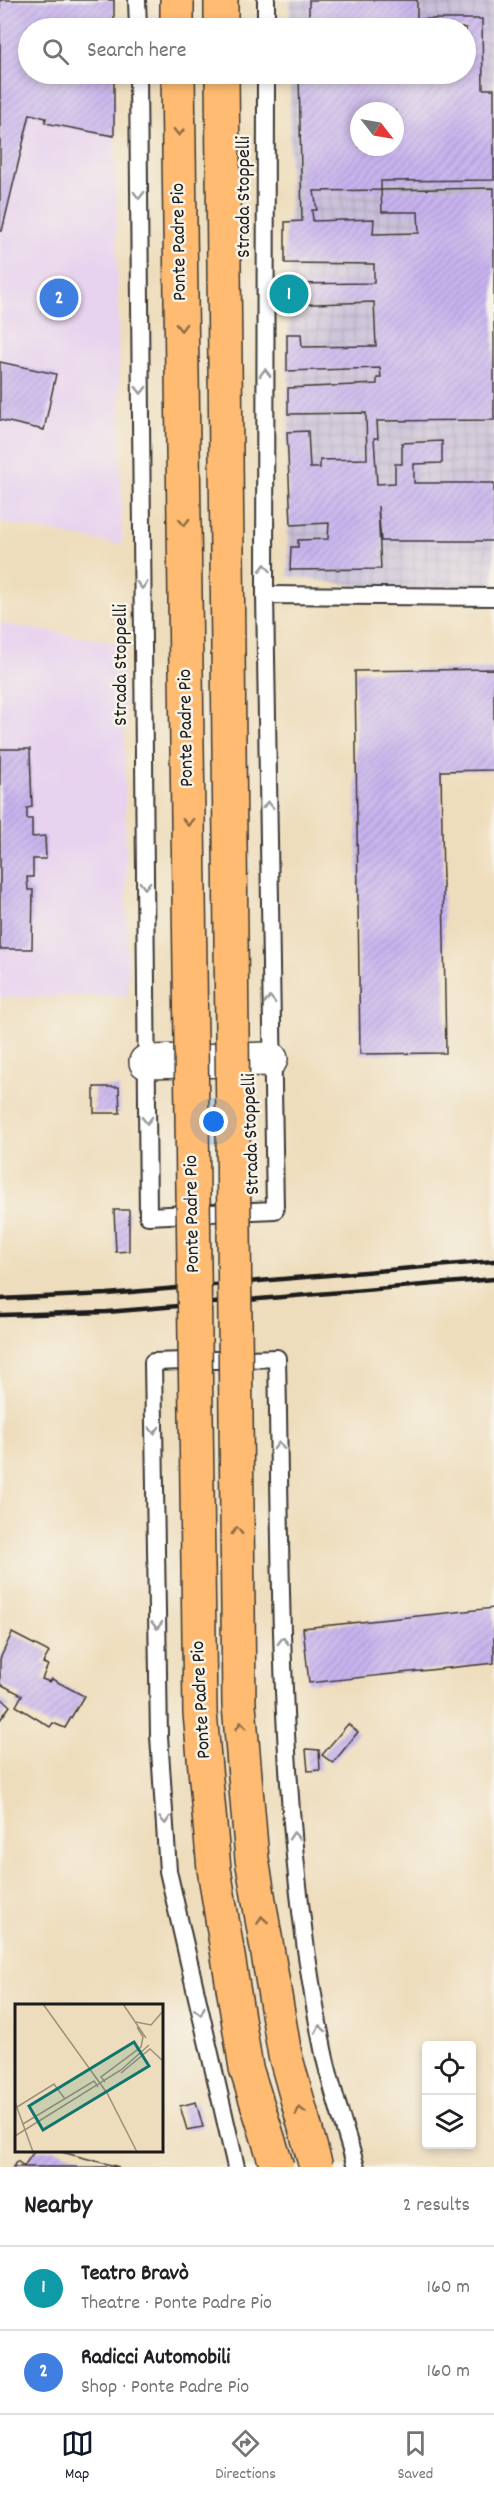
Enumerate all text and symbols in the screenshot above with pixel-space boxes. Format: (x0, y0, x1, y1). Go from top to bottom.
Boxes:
search box (18, 18, 476, 84)
icon: search (39, 35, 72, 68)
text: Search here (87, 36, 186, 67)
north arrow (350, 102, 404, 156)
one-way arrow (172, 127, 185, 136)
street label: Strada Stoppelli (231, 136, 259, 258)
street label: Ponte Padre Pio (165, 183, 195, 301)
one-way arrow (133, 190, 145, 199)
pin: 1 (270, 272, 308, 316)
pin: 2 (40, 276, 78, 320)
one-way arrow (175, 322, 187, 331)
one-way arrow (259, 369, 271, 378)
one-way arrow (134, 385, 147, 394)
one-way arrow (178, 517, 190, 526)
one-way arrow (259, 564, 271, 573)
one-way arrow (136, 580, 148, 589)
street label: Strada Stoppelli (108, 604, 136, 726)
street label: Ponte Padre Pio (172, 669, 202, 787)
one-way arrow (261, 801, 274, 810)
one-way arrow (182, 817, 194, 826)
one-way arrow (139, 880, 151, 889)
one-way arrow (264, 996, 276, 1005)
street label: Strada Stoppelli (236, 1072, 268, 1195)
your location (199, 1107, 228, 1136)
one-way arrow (141, 1116, 153, 1125)
street label: Ponte Padre Pio (178, 1155, 208, 1273)
one-way arrow (148, 1426, 160, 1435)
one-way arrow (272, 1442, 285, 1451)
one-way arrow (231, 1527, 243, 1536)
one-way arrow (151, 1621, 163, 1630)
one-way arrow (277, 1637, 289, 1646)
street label: Ponte Padre Pio (185, 1640, 219, 1760)
one-way arrow (235, 1721, 248, 1731)
one-way arrow (158, 1815, 171, 1824)
one-way arrow (288, 1831, 301, 1841)
one-way arrow (257, 1915, 269, 1924)
inset map (15, 2004, 164, 2152)
one-way arrow (193, 2006, 206, 2016)
one-way arrow (314, 2025, 327, 2035)
map controls (422, 2041, 476, 2149)
button: locate (422, 2041, 476, 2095)
button: layers (422, 2095, 476, 2149)
one-way arrow (295, 2106, 308, 2116)
text: Nearby (24, 2188, 92, 2225)
text: 2 results (403, 2192, 470, 2220)
text: Teatro Bravò (81, 2259, 189, 2290)
text: 1 (41, 2274, 46, 2302)
text: 160 m (427, 2274, 470, 2302)
text: Theatre · Ponte Padre Pio (81, 2290, 272, 2318)
text: Radicci Automobili (81, 2343, 230, 2374)
text: 2 (39, 2358, 48, 2386)
text: 160 m (427, 2358, 470, 2386)
text: Shop · Ponte Padre Pio (81, 2374, 249, 2402)
tab: Map (61, 2427, 94, 2486)
tab: Directions (215, 2427, 276, 2486)
tab: Saved (397, 2427, 433, 2486)

